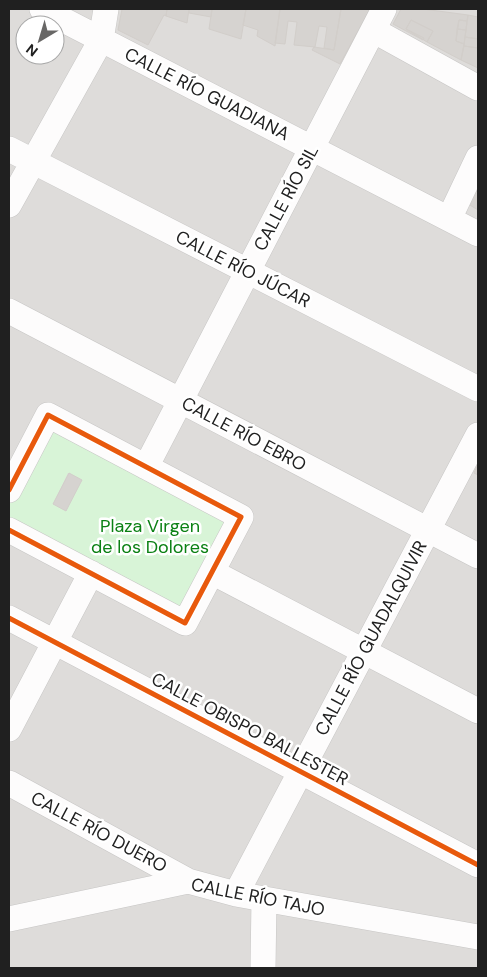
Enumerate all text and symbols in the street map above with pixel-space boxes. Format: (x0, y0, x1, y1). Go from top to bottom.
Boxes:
north arrow (15, 15, 65, 65)
text: N (22, 40, 42, 60)
street label: CALLE RÍO GUADIANA (121, 42, 294, 146)
street label: CALLE RÍO SIL (248, 141, 324, 255)
street label: CALLE RÍO JÚCAR (172, 225, 314, 313)
street label: CALLE RÍO EBRO (178, 391, 311, 477)
park label: Plaza Virgen de los Dolores (91, 514, 209, 559)
street label: CALLE RÍO GUADALQUIVIR (309, 536, 433, 740)
street label: CALLE OBISPO BALLESTER (147, 667, 353, 791)
street label: CALLE RÍO DUERO (27, 786, 171, 878)
street label: CALLE RÍO TAJO (189, 872, 327, 922)

